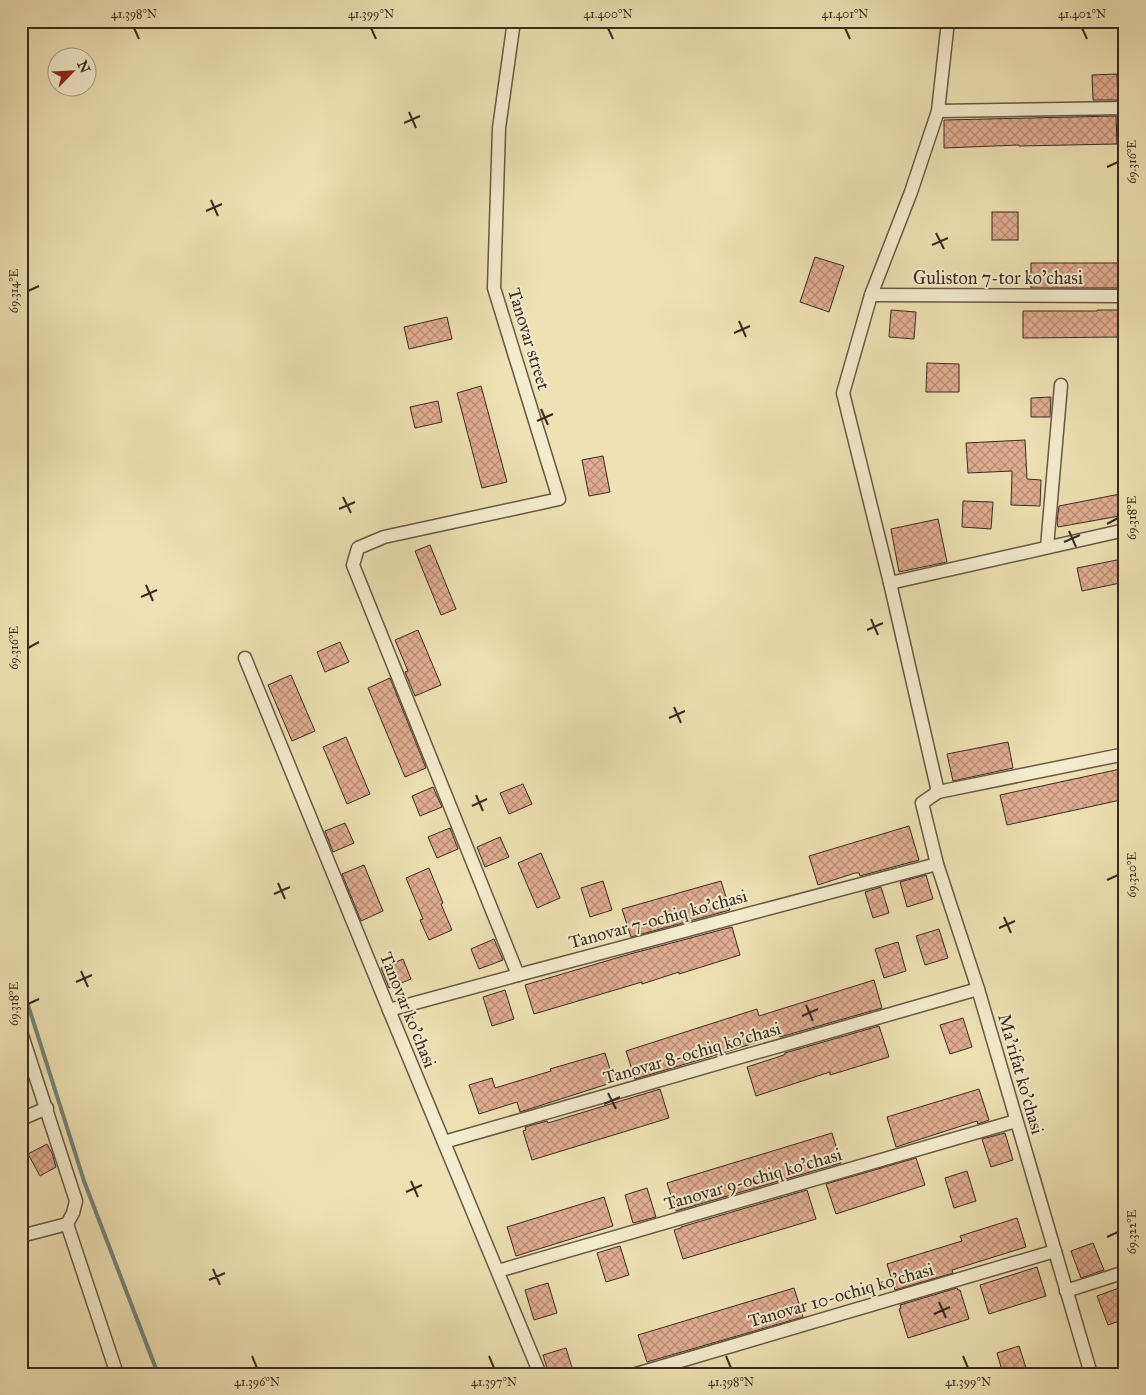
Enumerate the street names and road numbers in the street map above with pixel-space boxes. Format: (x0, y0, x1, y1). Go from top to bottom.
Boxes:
street label: Guliston 7-tor ko'chasi (913, 267, 1083, 289)
street label: Tanovar street (503, 285, 555, 393)
street label: Tanovar 7-ochiq ko'chasi (566, 885, 750, 954)
street label: Tanovar ko'chasi (375, 949, 441, 1071)
street label: Ma'rifat ko'chasi (993, 1011, 1049, 1137)
street label: Tanovar 8-ochiq ko'chasi (601, 1017, 784, 1090)
street label: Tanovar 9-ochiq ko'chasi (662, 1143, 845, 1216)
street label: Tanovar 10-ochiq ko'chasi (746, 1258, 937, 1333)

